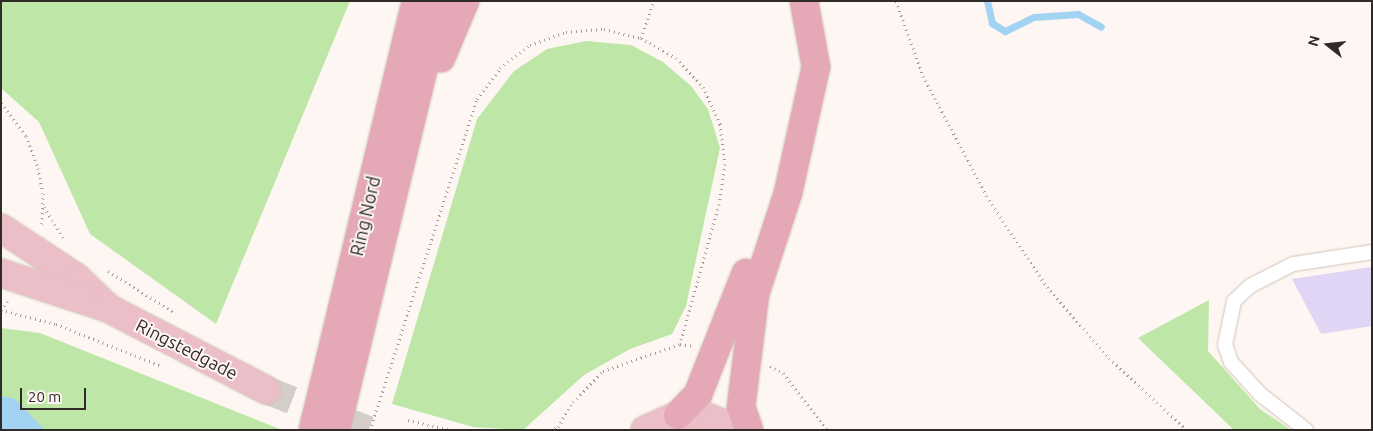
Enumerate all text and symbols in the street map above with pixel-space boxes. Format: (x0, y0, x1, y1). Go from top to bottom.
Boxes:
north arrow (1303, 20, 1353, 70)
text: N (1304, 34, 1323, 48)
street label: Ring Nord (345, 174, 385, 258)
street label: Ringstedgade (132, 314, 242, 384)
scale bar (22, 378, 89, 410)
text: 20 m (28, 388, 61, 405)

